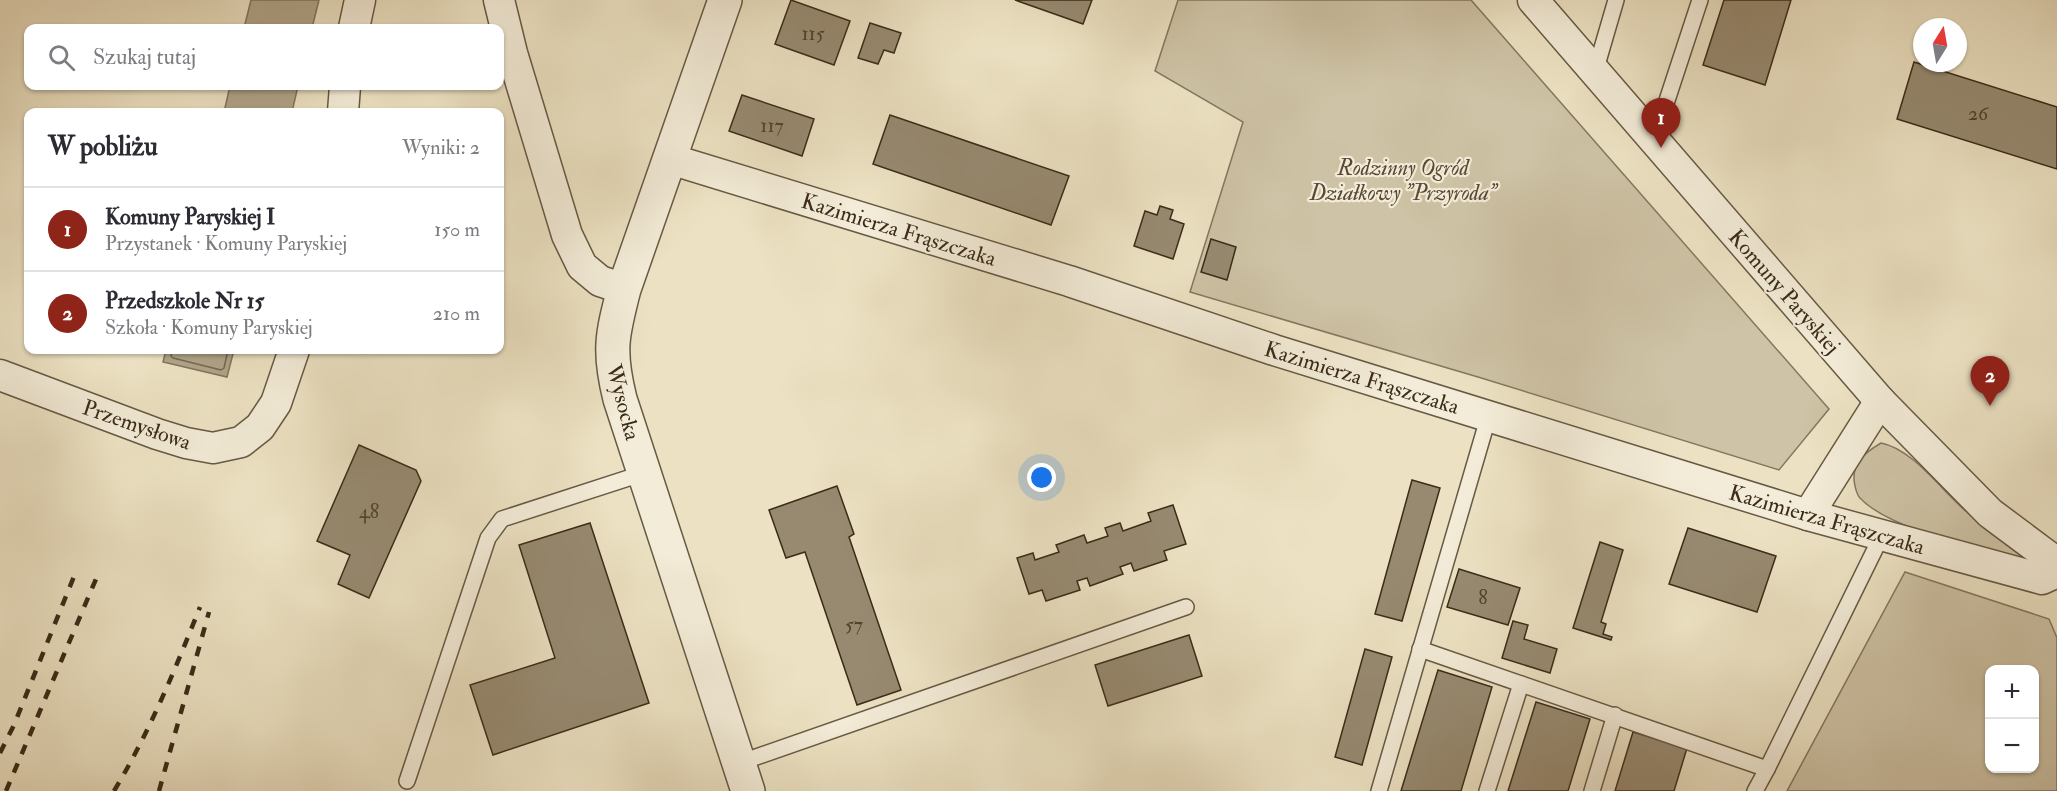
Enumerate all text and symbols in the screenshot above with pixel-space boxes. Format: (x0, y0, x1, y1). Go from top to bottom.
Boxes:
north arrow (1913, 18, 1967, 72)
house number: 115 (801, 21, 825, 46)
search box (24, 24, 504, 90)
icon: search (45, 41, 78, 74)
text: Szukaj tutaj (93, 43, 196, 71)
pin: 1 (1642, 98, 1680, 148)
house number: 26 (1968, 101, 1989, 126)
house number: 117 (760, 113, 784, 138)
text: W pobliżu (48, 131, 158, 163)
text: Wyniki: 2 (402, 135, 480, 160)
park label: Rodzinny Ogród Działkowy "Przyroda" (1309, 154, 1499, 207)
street label: Kazimierza Frąszczaka (798, 187, 1000, 273)
text: Komuny Paryskiej I (105, 203, 275, 231)
text: 1 (64, 217, 71, 242)
text: 150 m (434, 217, 480, 242)
street label: Komuny Paryskiej (1722, 223, 1846, 360)
text: Przystanek · Komuny Paryskiej (105, 231, 347, 256)
text: Przedszkole Nr 15 (105, 287, 264, 315)
text: 2 (62, 301, 73, 326)
text: 210 m (433, 301, 480, 326)
text: Szkoła · Komuny Paryskiej (105, 315, 313, 340)
street label: Kazimierza Frąszczaka (1261, 335, 1463, 421)
pin: 2 (1970, 356, 2010, 406)
street label: Wysocka (599, 360, 647, 444)
street label: Przemysłowa (79, 393, 196, 457)
your location (1027, 463, 1056, 492)
street label: Kazimierza Frąszczaka (1726, 479, 1929, 562)
house number: 48 (359, 499, 379, 524)
house number: 8 (1478, 585, 1488, 610)
house number: 57 (845, 612, 863, 637)
map controls (1985, 665, 2039, 773)
button: + (1985, 665, 2039, 719)
button: − (1985, 719, 2039, 773)

